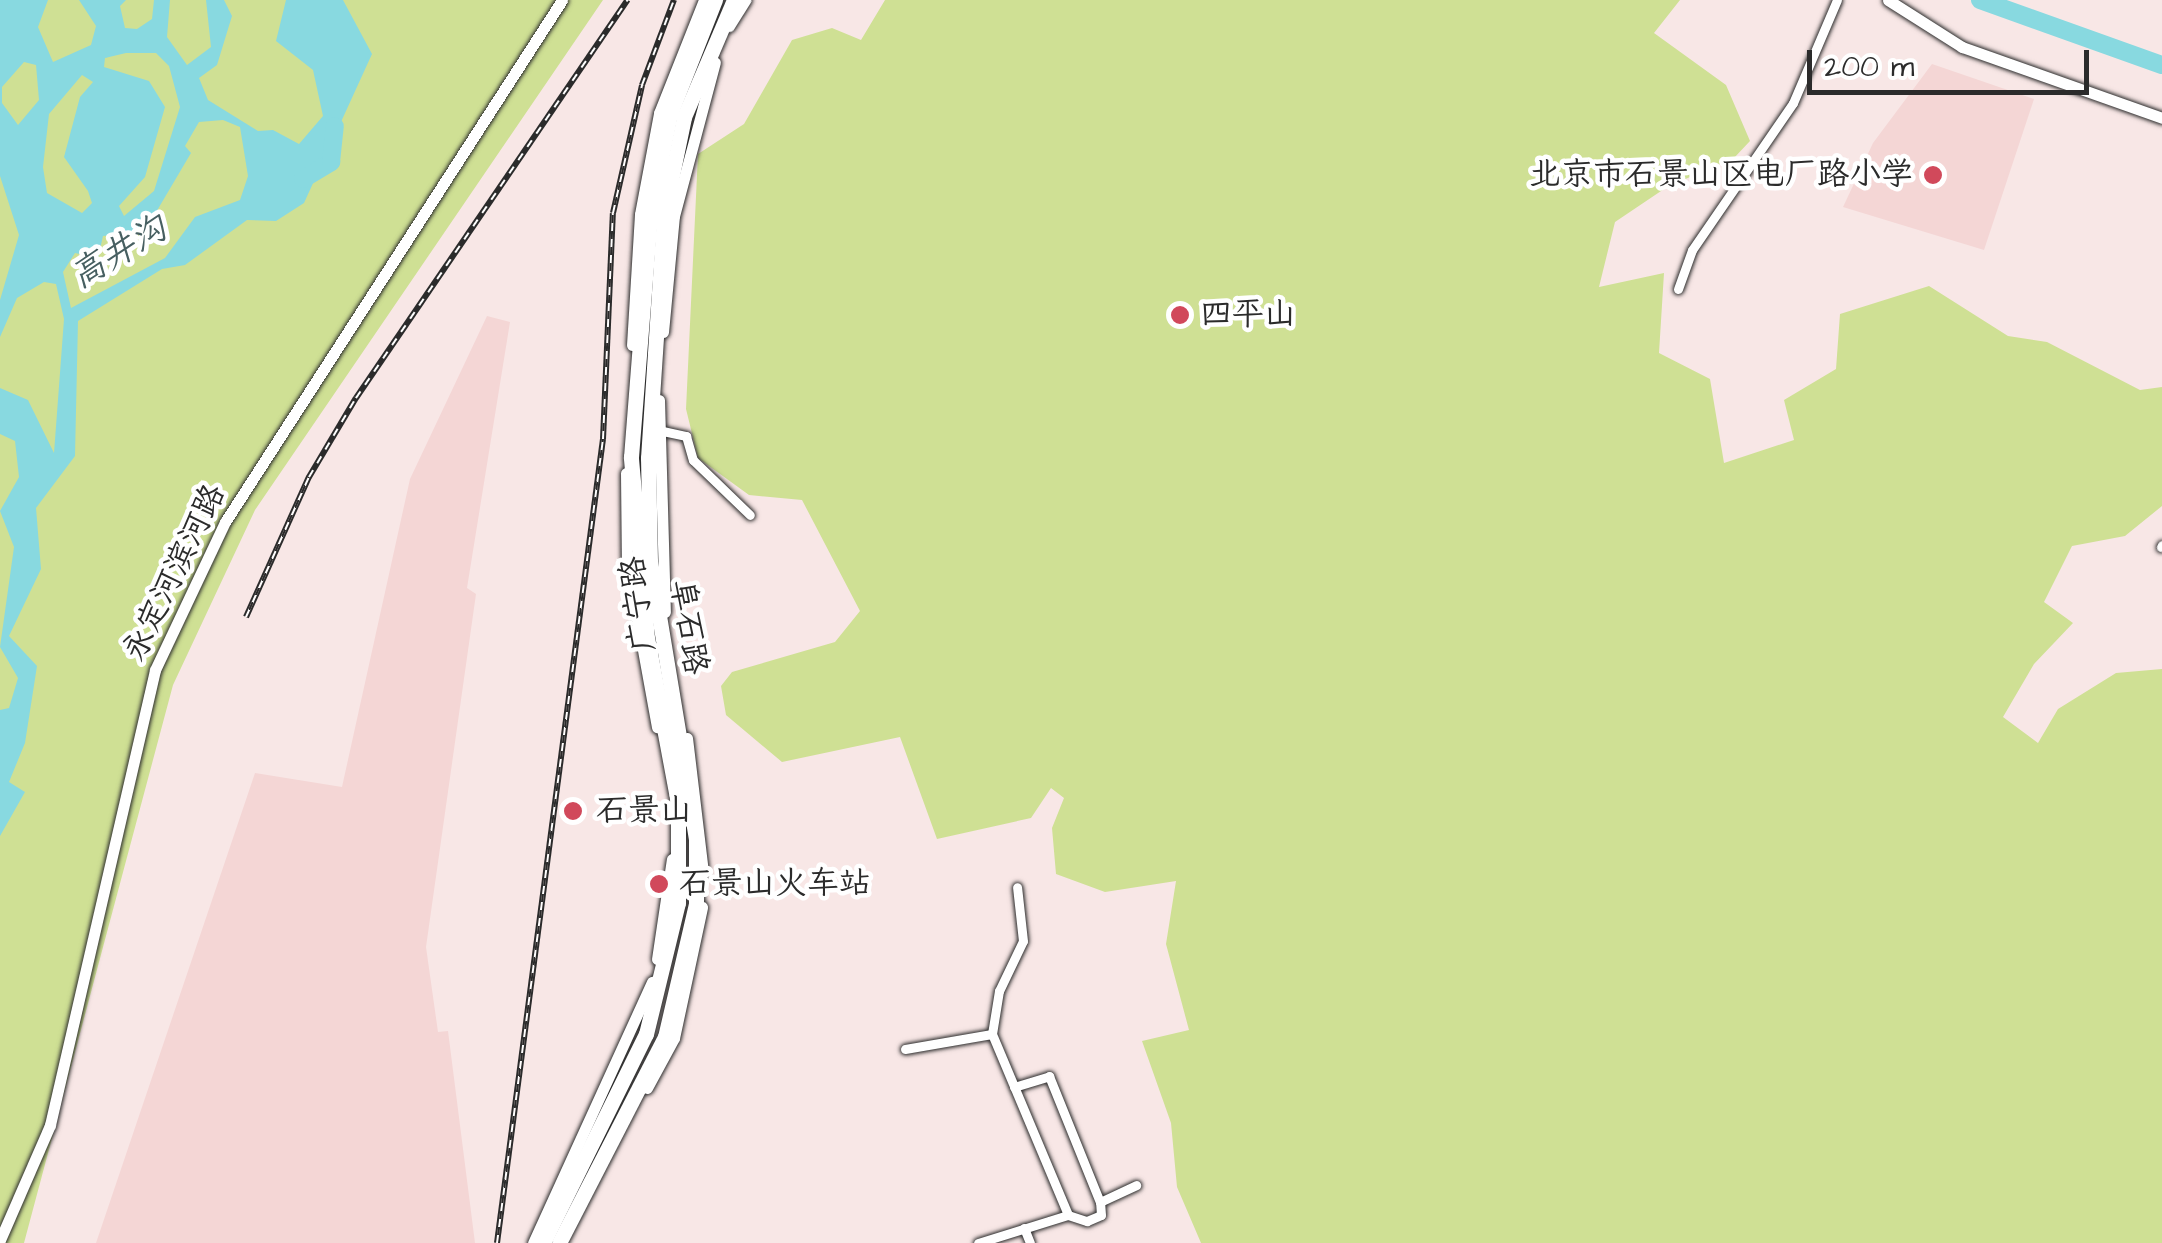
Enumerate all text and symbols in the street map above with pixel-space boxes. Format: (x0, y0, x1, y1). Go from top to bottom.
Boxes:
scale bar (1812, 30, 2094, 92)
text: 200 m (1824, 46, 1914, 88)
place label: 北京市石景山区电厂路小学 (1529, 156, 1913, 194)
marker: 北京市石景山区电厂路小学 (1922, 164, 1944, 186)
water label: 高井沟 (63, 208, 175, 298)
place label: 四平山 (1200, 296, 1296, 334)
marker: 四平山 (1169, 304, 1191, 326)
street label: 永定河滨河路 (116, 478, 234, 668)
street label: 广宁路 (614, 554, 664, 654)
street label: 阜石路 (662, 577, 714, 677)
place label: 石景山 (596, 792, 692, 830)
marker: 石景山 (560, 798, 586, 824)
place label: 石景山火车站 (679, 865, 871, 903)
marker: 石景山火车站 (648, 873, 670, 895)

